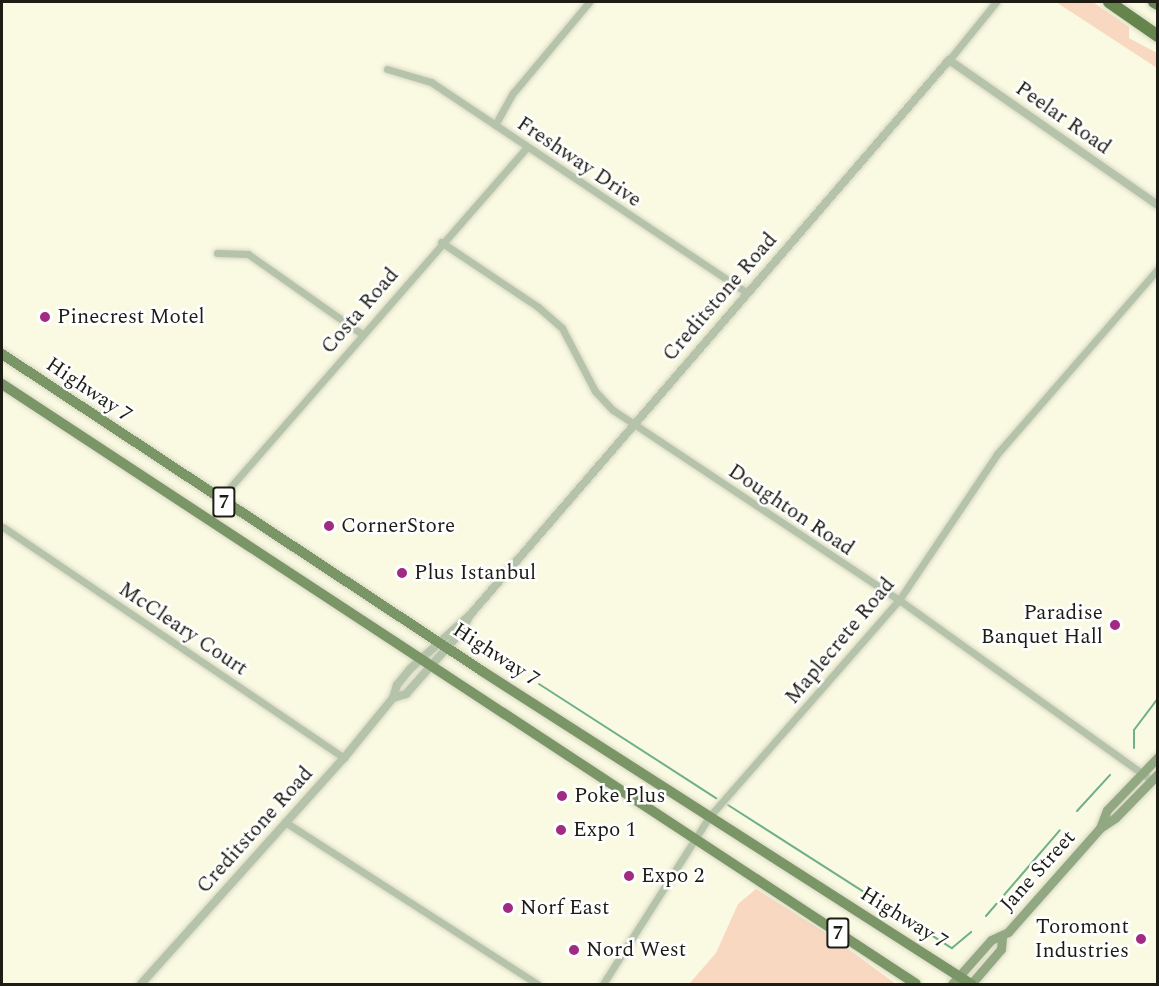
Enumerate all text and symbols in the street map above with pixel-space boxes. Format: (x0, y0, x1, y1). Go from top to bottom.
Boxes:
street label: Peelar Road (1010, 76, 1116, 160)
street label: Freshway Drive (512, 111, 646, 213)
street label: Creditstone Road (657, 228, 783, 366)
street label: Costa Road (316, 263, 404, 359)
place label: Pinecrest Motel (57, 304, 205, 330)
marker: Pinecrest Motel (38, 310, 52, 324)
street label: Highway 7 (41, 352, 137, 428)
street label: Doughton Road (723, 459, 859, 561)
road number: 7 (212, 485, 236, 519)
place label: CornerStore (341, 513, 455, 539)
marker: CornerStore (322, 519, 336, 533)
place label: Plus Istanbul (414, 560, 536, 586)
marker: Plus Istanbul (395, 566, 409, 580)
street label: Maplecrete Road (780, 573, 900, 709)
street label: McCleary Court (114, 577, 252, 681)
place label: Paradise Banquet Hall (981, 600, 1103, 650)
street label: Highway 7 (448, 618, 544, 692)
marker: Paradise Banquet Hall (1108, 618, 1122, 632)
street label: Creditstone Road (191, 761, 319, 899)
place label: Poke Plus (574, 783, 665, 809)
marker: Poke Plus (555, 789, 569, 803)
place label: Expo 1 (573, 817, 636, 843)
marker: Expo 1 (554, 823, 568, 837)
street label: Jane Street (995, 825, 1081, 917)
place label: Expo 2 (641, 863, 704, 889)
marker: Expo 2 (622, 869, 636, 883)
street label: Highway 7 (855, 881, 953, 955)
place label: Norf East (520, 895, 609, 921)
marker: Norf East (501, 901, 515, 915)
place label: Toromont Industries (1034, 914, 1129, 964)
road number: 7 (826, 916, 850, 950)
marker: Toromont Industries (1134, 932, 1148, 946)
place label: Nord West (586, 937, 686, 963)
marker: Nord West (567, 943, 581, 957)

